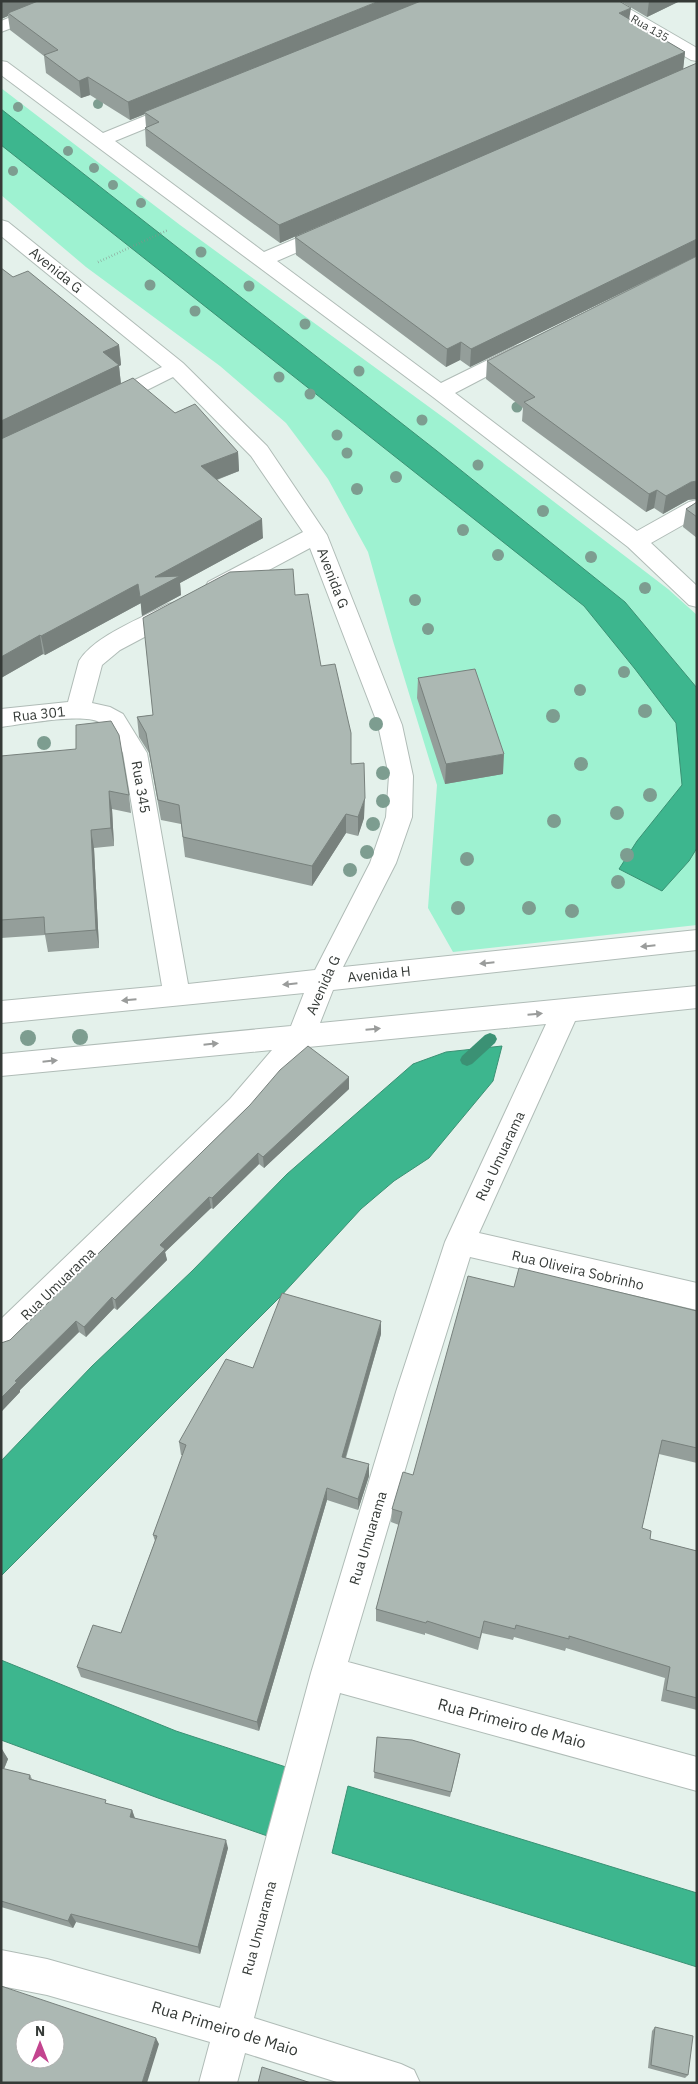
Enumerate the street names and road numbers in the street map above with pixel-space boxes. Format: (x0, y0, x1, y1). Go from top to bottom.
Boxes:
street label: Rua 135 (629, 12, 671, 44)
street label: Avenida G (26, 243, 86, 297)
street label: Avenida G (313, 545, 353, 611)
street label: Rua 301 (12, 702, 66, 726)
street label: Rua 345 (128, 759, 154, 815)
street label: Avenida G (302, 952, 344, 1018)
street label: Avenida H (347, 962, 411, 986)
street label: Rua Umuarama (471, 1108, 529, 1204)
street label: Rua Umuarama (17, 1243, 100, 1324)
street label: Rua Oliveira Sobrinho (510, 1246, 646, 1294)
street label: Rua Umuarama (345, 1488, 391, 1587)
street label: Rua Primeiro de Maio (436, 1694, 588, 1752)
street label: Rua Umuarama (238, 1878, 280, 1977)
street label: Rua Primeiro de Maio (149, 1996, 301, 2060)

